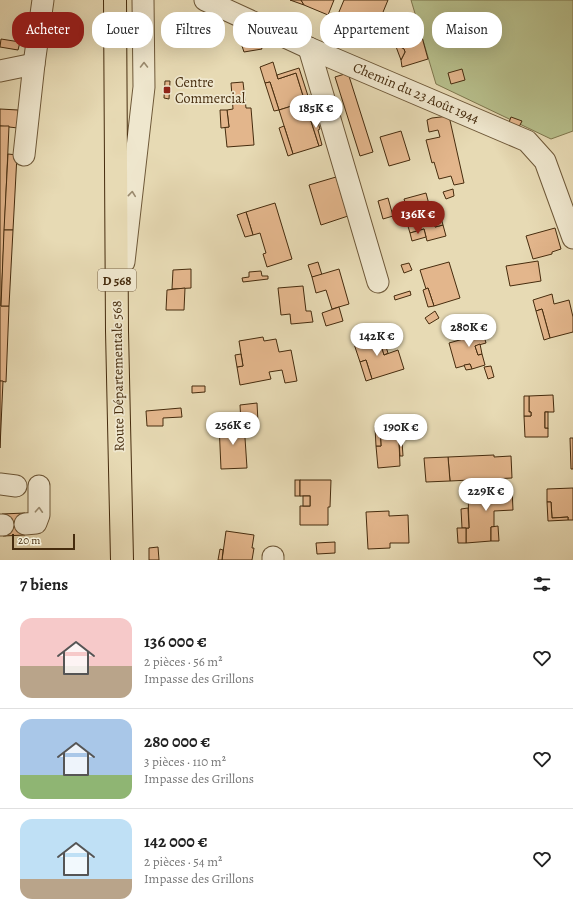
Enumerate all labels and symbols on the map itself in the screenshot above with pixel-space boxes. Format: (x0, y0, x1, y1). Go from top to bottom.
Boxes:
street label: Chemin du 23 Août 1944 (350, 58, 482, 128)
one-way arrow (139, 62, 148, 68)
place label: Centre Commercial (175, 73, 246, 108)
marker: Centre Commercial (162, 85, 172, 95)
pin: 185K € (283, 95, 349, 129)
one-way arrow (127, 191, 136, 197)
pin: 136K € (385, 201, 451, 235)
road number: D 568 (98, 269, 136, 291)
street label: Route Départementale 568 (107, 300, 129, 452)
pin: 280K € (436, 314, 502, 348)
pin: 142K € (344, 323, 410, 357)
pin: 256K € (200, 412, 266, 446)
pin: 190K € (368, 414, 434, 448)
pin: 229K € (453, 478, 519, 512)
one-way arrow (34, 507, 43, 513)
scale bar (12, 532, 75, 551)

